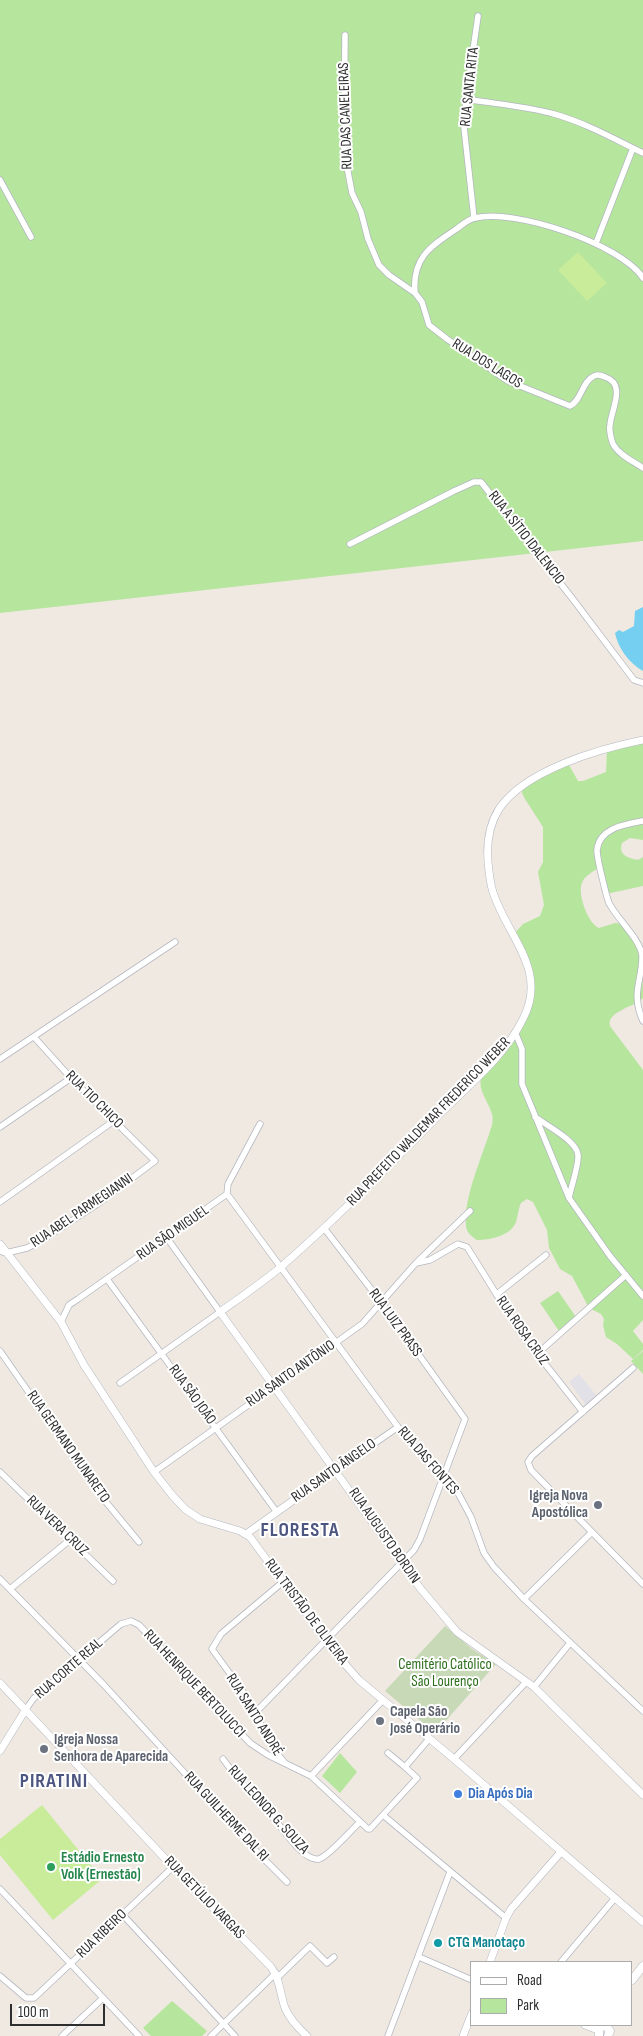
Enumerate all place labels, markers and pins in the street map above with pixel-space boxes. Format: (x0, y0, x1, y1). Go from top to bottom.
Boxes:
place label: Igreja Nova Apostólica (529, 1487, 588, 1522)
marker: Igreja Nova Apostólica (592, 1499, 604, 1511)
place label: Capela São José Operário (390, 1703, 460, 1738)
marker: Capela São José Operário (374, 1715, 386, 1727)
place label: Igreja Nossa Senhora de Aparecida (54, 1731, 168, 1766)
marker: Igreja Nossa Senhora de Aparecida (38, 1743, 50, 1755)
place label: Dia Após Dia (468, 1785, 533, 1803)
marker: Dia Após Dia (452, 1788, 464, 1800)
place label: Estádio Ernesto Volk (Ernestão) (61, 1849, 144, 1884)
marker: Estádio Ernesto Volk (Ernestão) (45, 1861, 57, 1873)
place label: CTG Manotaço (448, 1934, 525, 1952)
marker: CTG Manotaço (432, 1937, 444, 1949)

